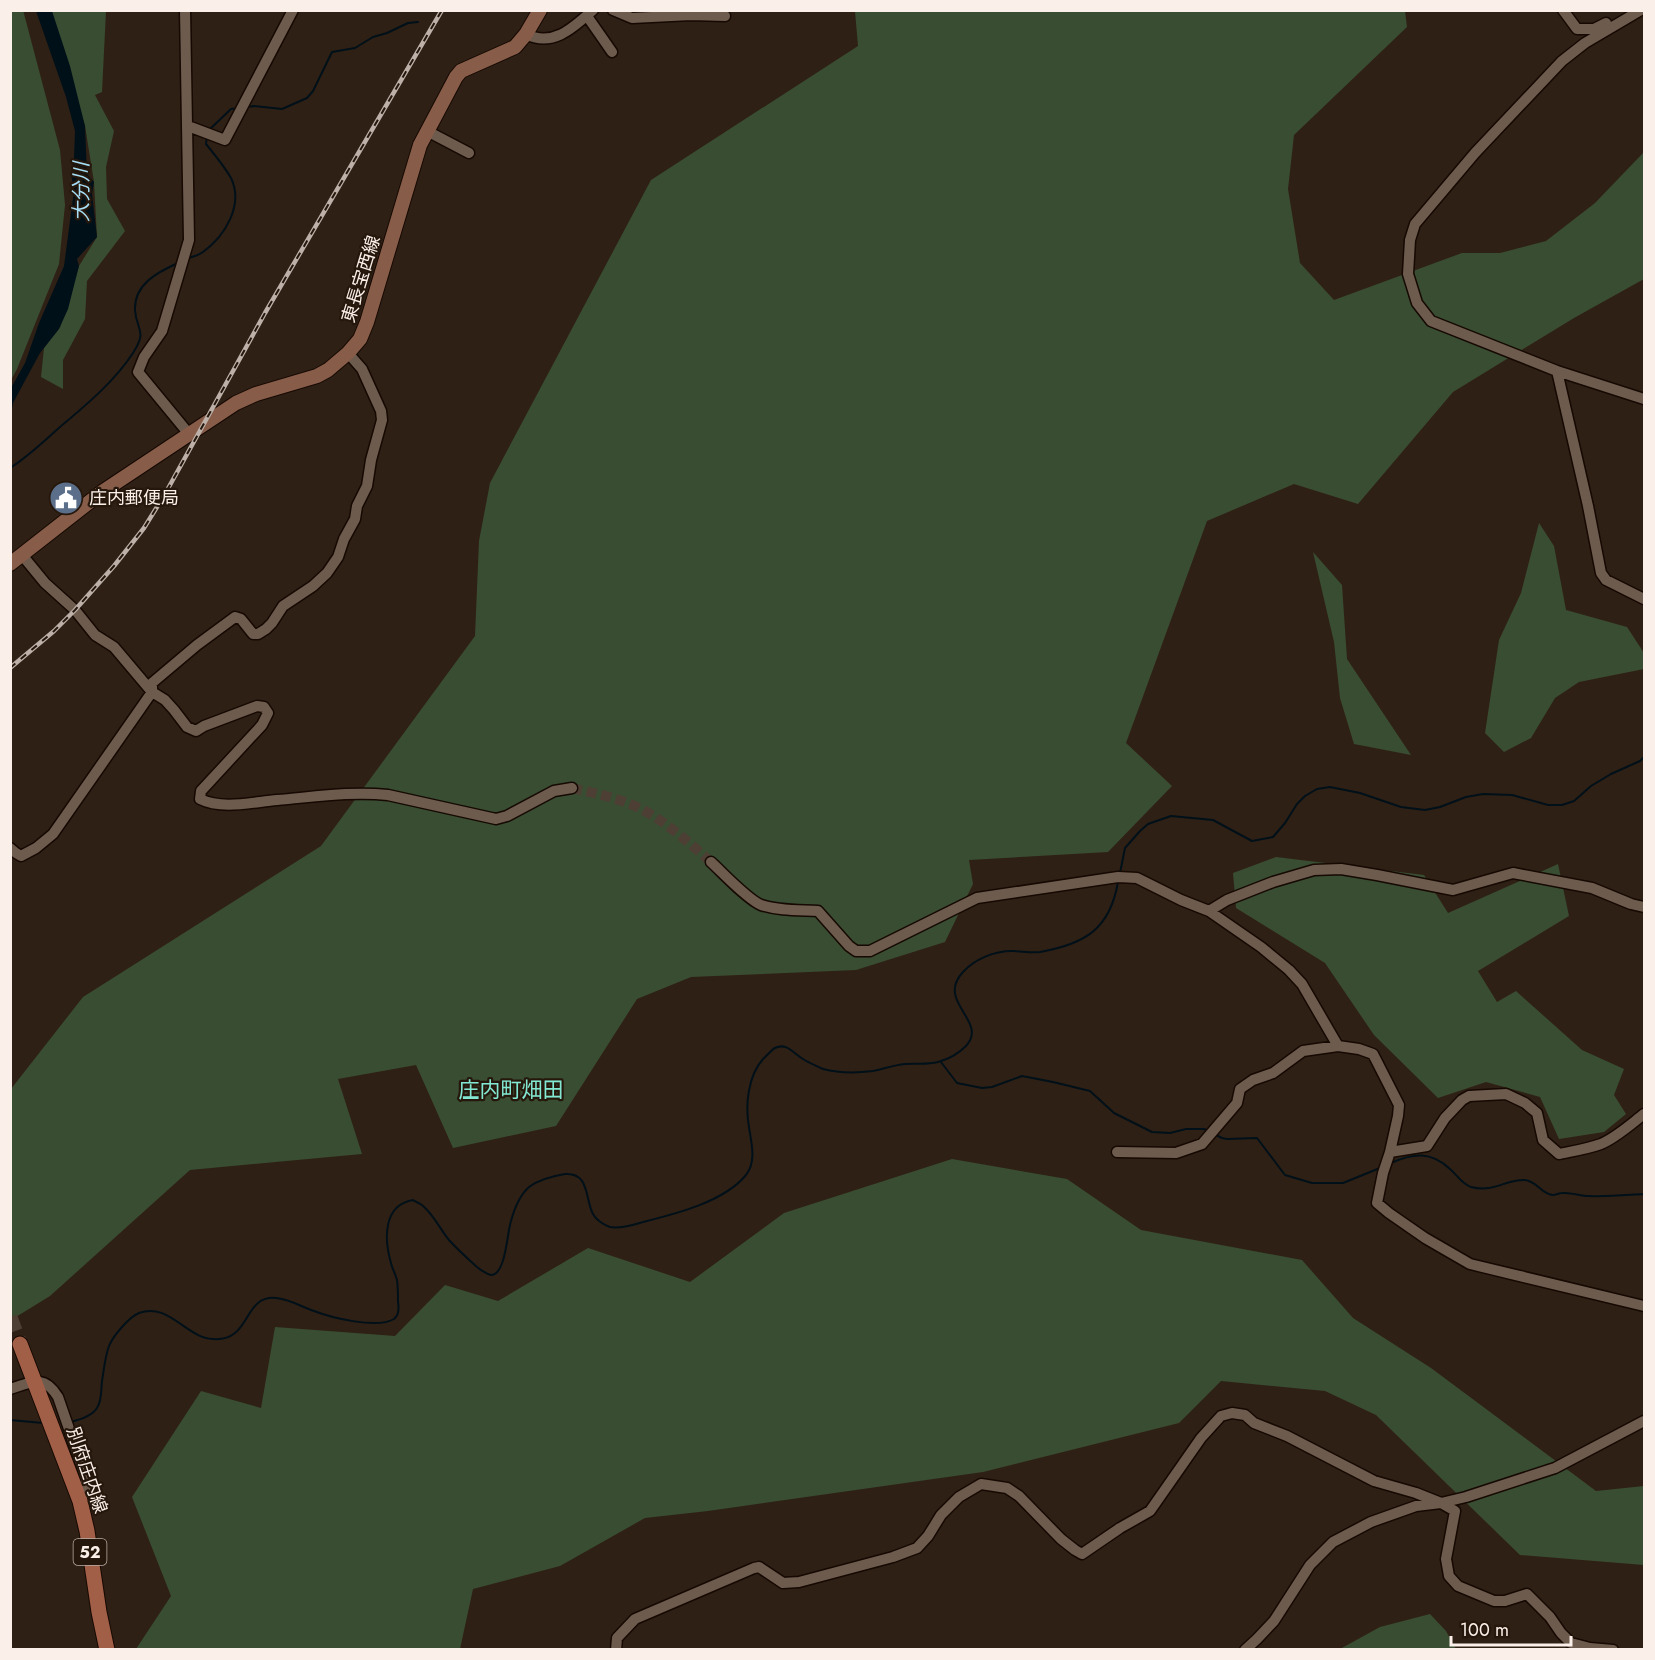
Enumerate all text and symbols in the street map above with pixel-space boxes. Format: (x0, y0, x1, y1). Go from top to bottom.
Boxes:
water label: 大分川 (67, 160, 96, 222)
street label: 東長宝西線 (335, 232, 387, 326)
public building icon: 庄内郵便局 (48, 480, 84, 516)
place label: 庄内郵便局 (89, 485, 179, 511)
district label: 庄内町畑田 (459, 1075, 564, 1105)
street label: 別府庄内線 (60, 1423, 114, 1517)
road number: 52 (74, 1539, 106, 1565)
scale bar (1451, 1609, 1571, 1647)
text: 100 m (1460, 1617, 1509, 1643)

